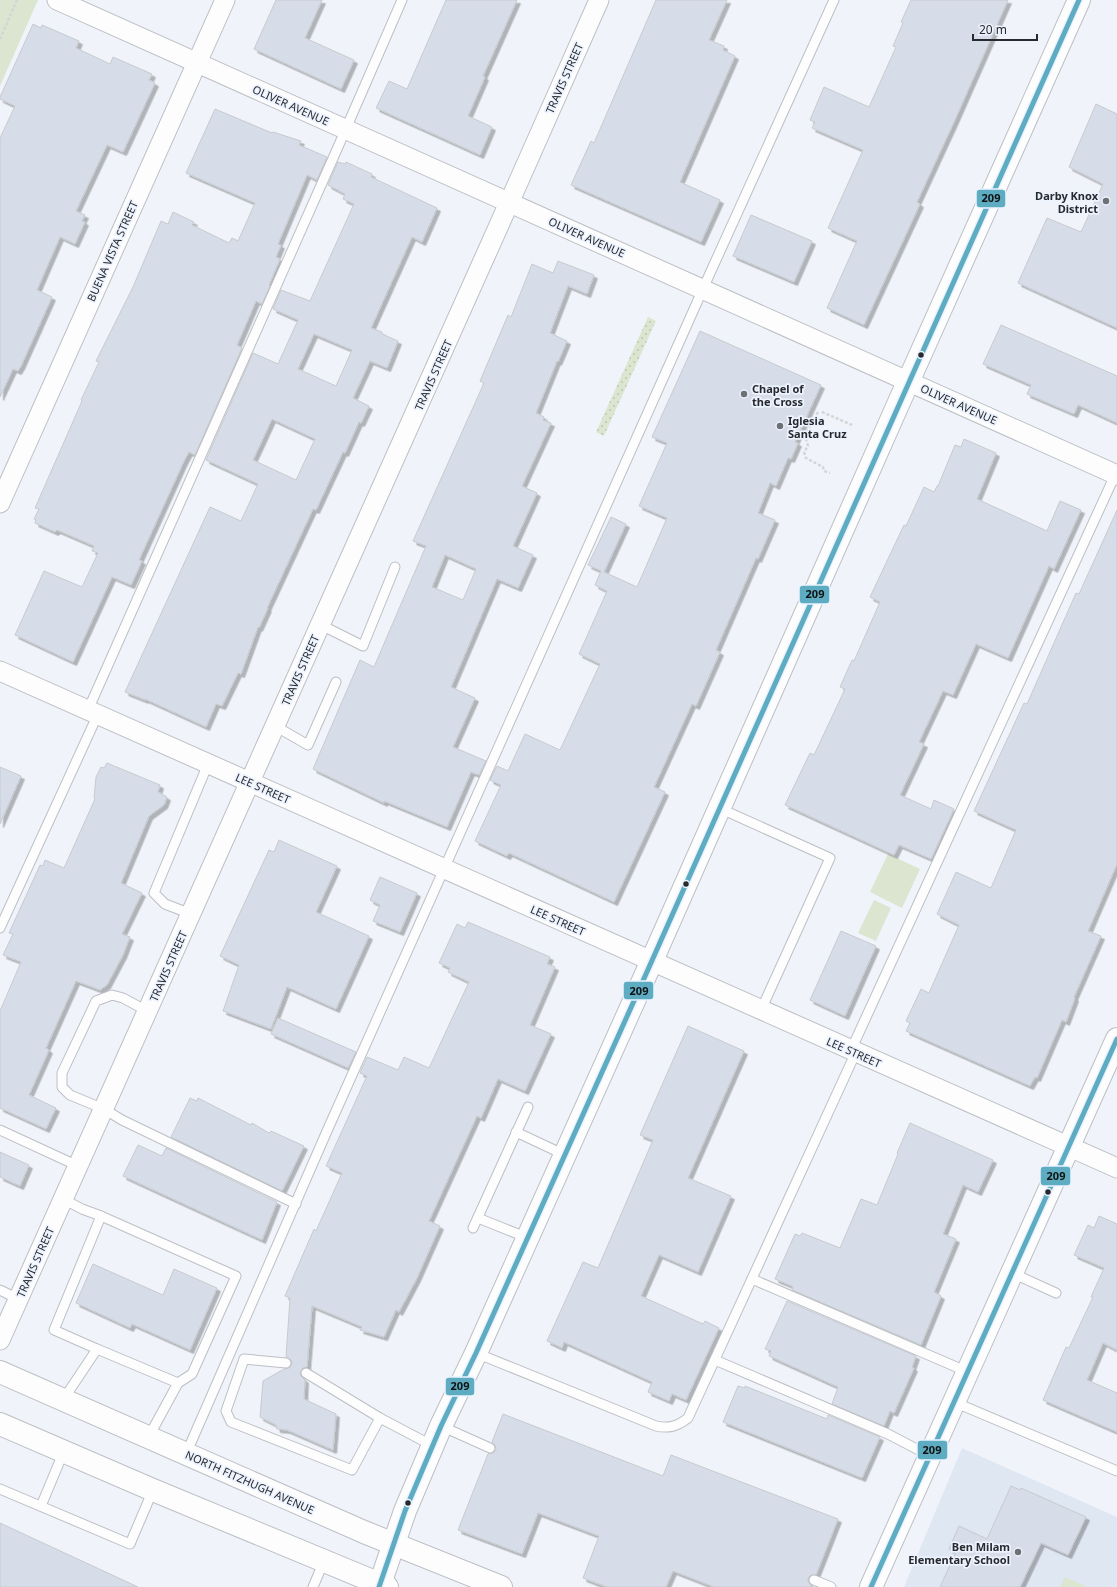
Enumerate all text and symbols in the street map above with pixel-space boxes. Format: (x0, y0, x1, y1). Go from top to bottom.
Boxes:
scale bar (973, 16, 1037, 42)
text: 20 m (979, 21, 1007, 38)
street label: TRAVIS STREET (542, 40, 586, 116)
street label: OLIVER AVENUE (250, 81, 332, 129)
place label: Darby Knox District (1035, 188, 1099, 216)
line badge: 209 (976, 189, 1006, 208)
text: 209 (982, 190, 1000, 205)
marker: Darby Knox District (1101, 196, 1111, 206)
street label: BUENA VISTA STREET (83, 198, 141, 304)
street label: OLIVER AVENUE (546, 213, 628, 261)
street label: TRAVIS STREET (411, 337, 455, 413)
unlabelled marker (916, 350, 926, 360)
street label: OLIVER AVENUE (918, 380, 1000, 428)
place label: Chapel of the Cross (752, 381, 804, 409)
marker: Chapel of the Cross (739, 389, 749, 399)
place label: Iglesia Santa Cruz (788, 413, 847, 441)
marker: Iglesia Santa Cruz (775, 421, 785, 431)
line badge: 209 (799, 585, 830, 604)
text: 209 (806, 586, 824, 601)
street label: TRAVIS STREET (278, 632, 322, 708)
street label: LEE STREET (233, 769, 293, 807)
unlabelled marker (681, 879, 691, 889)
street label: LEE STREET (528, 901, 588, 939)
street label: TRAVIS STREET (146, 928, 190, 1004)
line badge: 209 (623, 981, 654, 1000)
text: 209 (630, 983, 648, 998)
street label: LEE STREET (824, 1033, 884, 1071)
line badge: 209 (1040, 1166, 1071, 1186)
text: 209 (1047, 1168, 1065, 1183)
unlabelled marker (1043, 1187, 1053, 1197)
street label: TRAVIS STREET (13, 1224, 57, 1300)
line badge: 209 (445, 1377, 475, 1396)
text: 209 (451, 1378, 469, 1393)
line badge: 209 (917, 1440, 948, 1460)
text: 209 (923, 1442, 941, 1457)
street label: NORTH FITZHUGH AVENUE (183, 1447, 317, 1517)
unlabelled marker (403, 1498, 413, 1508)
place label: Ben Milam Elementary School (908, 1539, 1010, 1567)
marker: Ben Milam Elementary School (1013, 1547, 1023, 1557)

